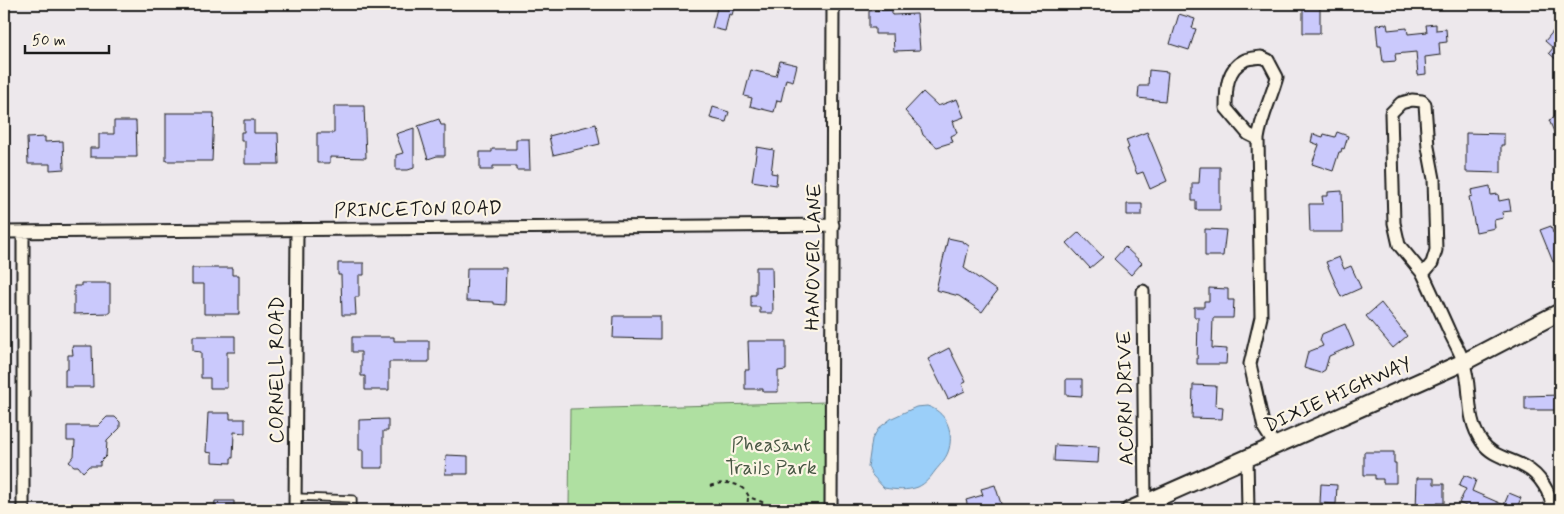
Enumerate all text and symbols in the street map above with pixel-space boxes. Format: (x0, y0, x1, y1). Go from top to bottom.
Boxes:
scale bar (25, 22, 109, 54)
text: 50 m (32, 31, 66, 51)
street label: HANOVER LANE (799, 183, 829, 331)
street label: PRINCETON ROAD (334, 195, 502, 225)
street label: CORNELL ROAD (264, 296, 291, 444)
street label: ACORN DRIVE (1111, 330, 1141, 466)
street label: DIXIE HIGHWAY (1260, 350, 1416, 440)
park label: Pheasant Trails Park (725, 432, 817, 482)

